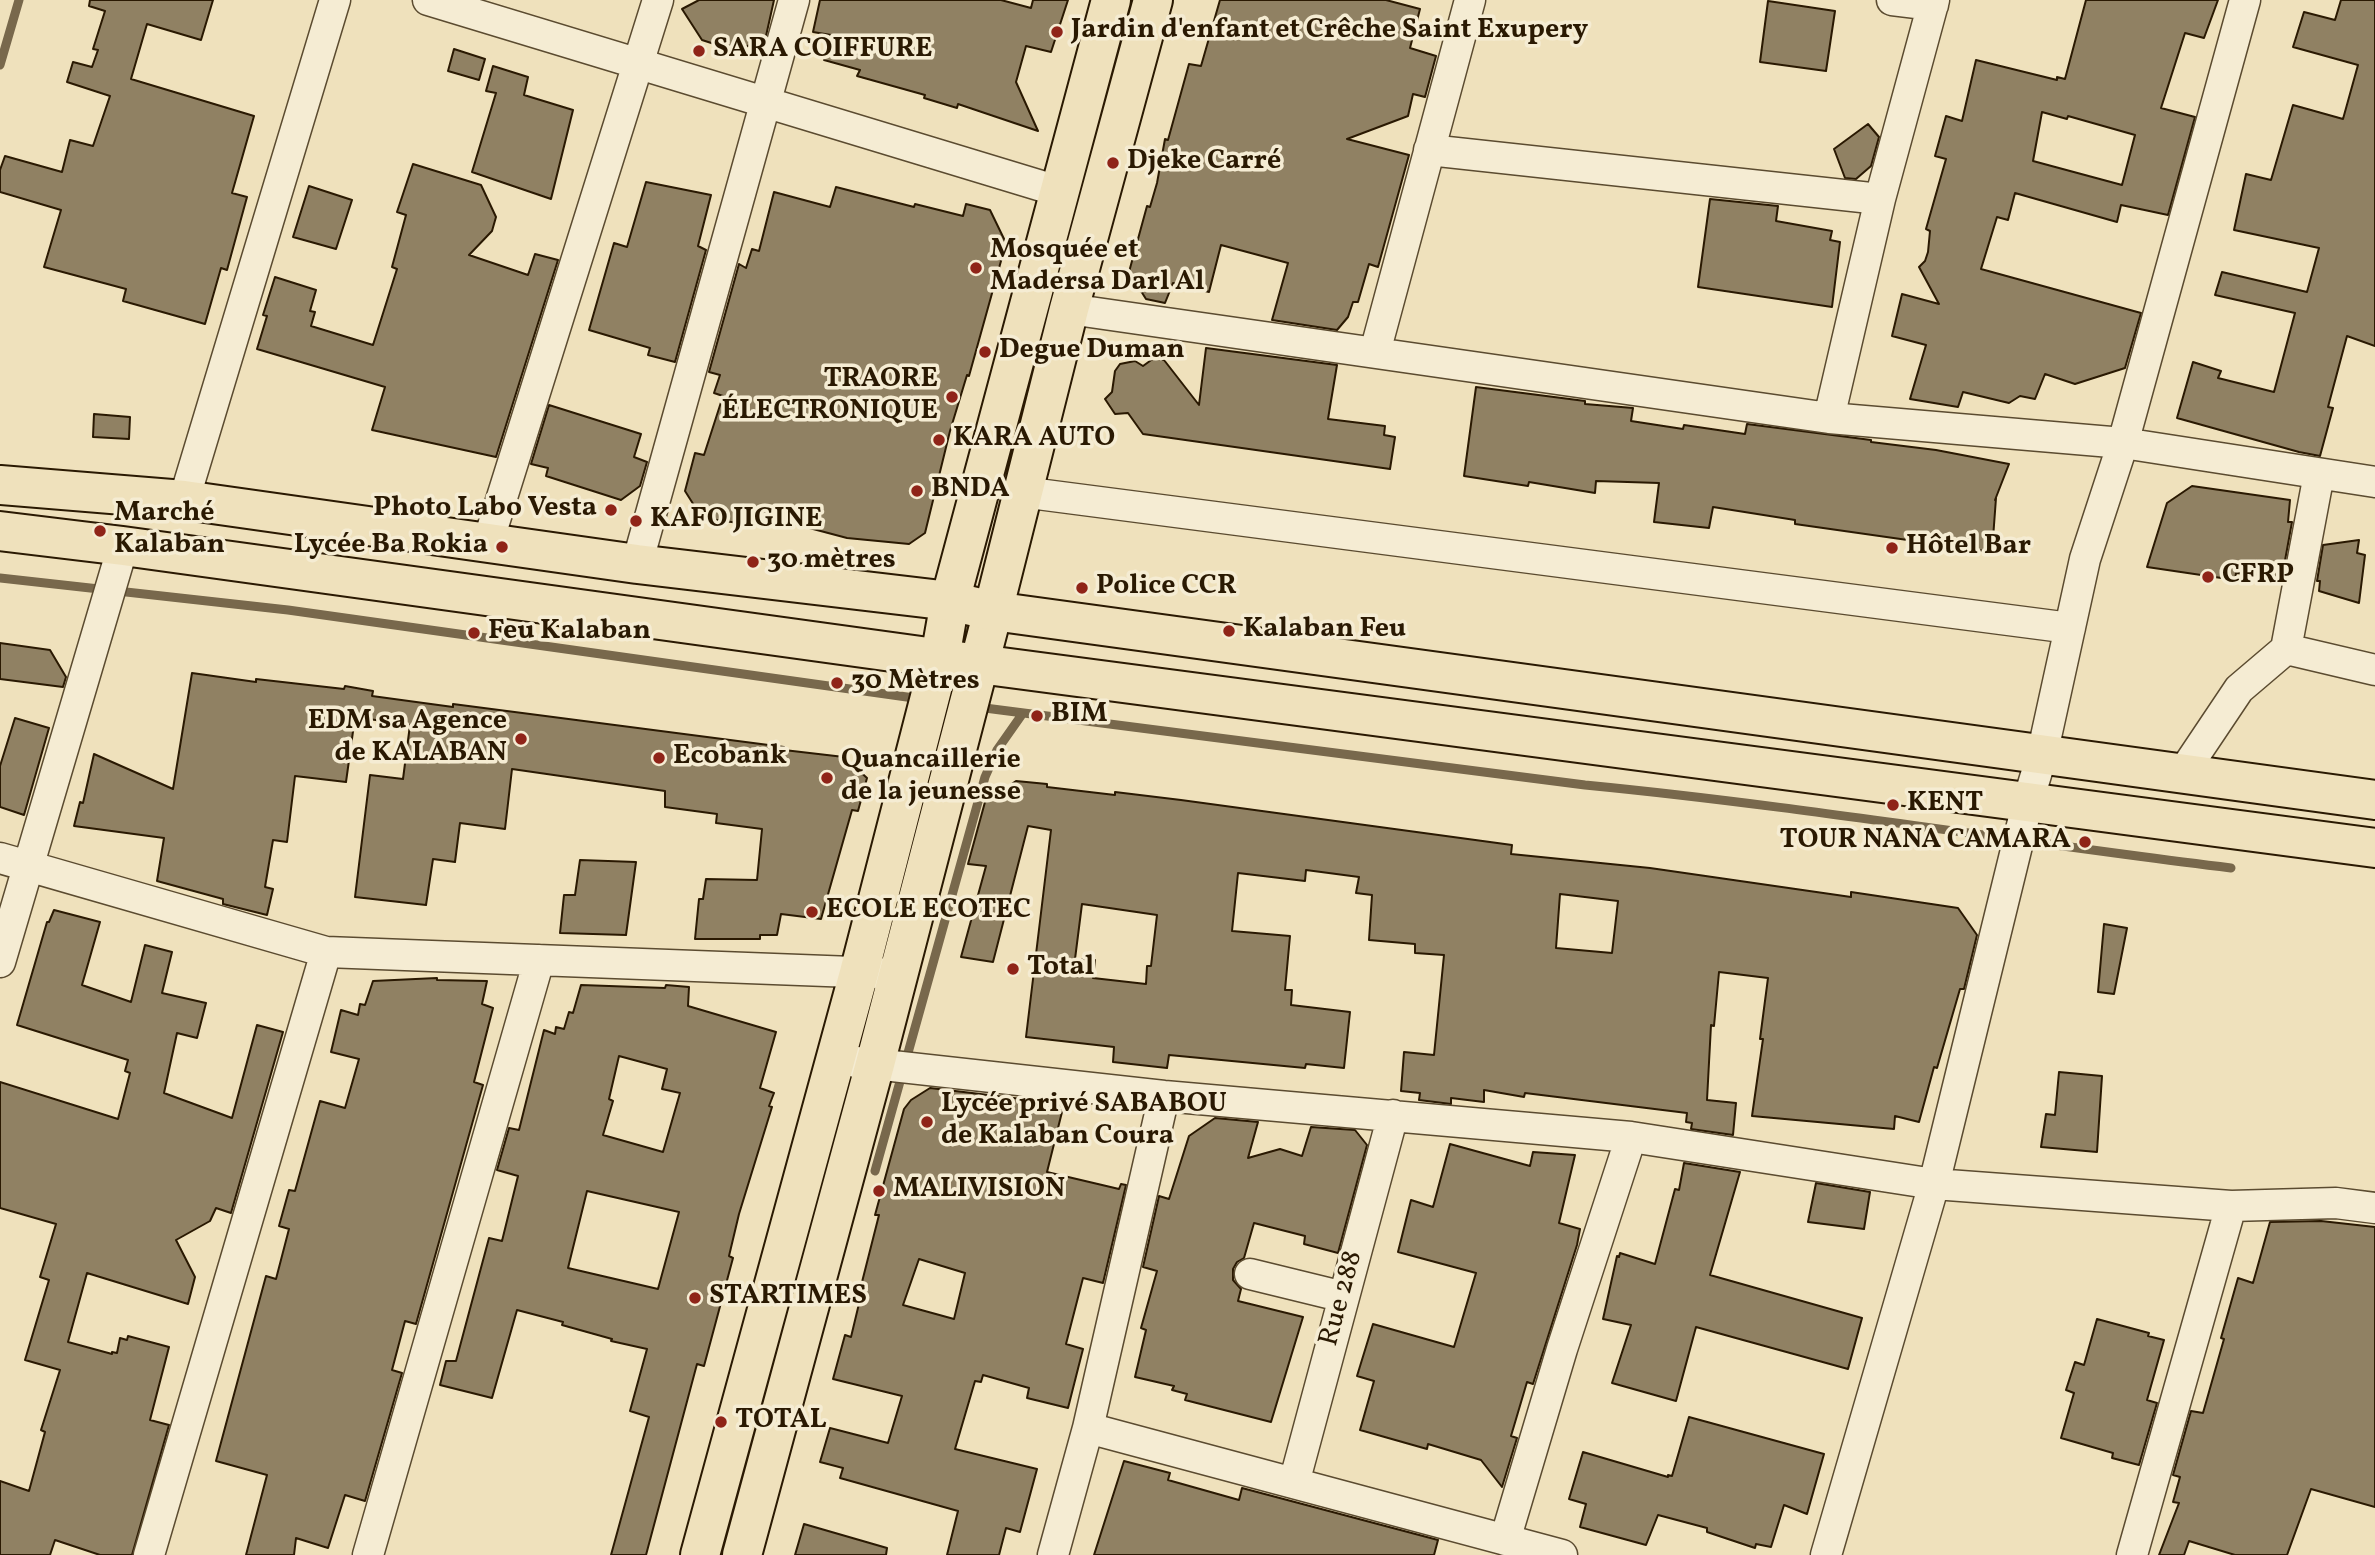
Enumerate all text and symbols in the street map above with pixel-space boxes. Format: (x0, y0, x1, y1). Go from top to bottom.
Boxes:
place label: Jardin d'enfant et Crêche Saint Exupery (1071, 15, 1588, 49)
marker: Jardin d'enfant et Crêche Saint Exupery (1049, 24, 1065, 40)
place label: SARA COIFFURE (713, 34, 932, 68)
marker: SARA COIFFURE (691, 43, 707, 59)
place label: Djeke Carré (1127, 146, 1281, 180)
marker: Djeke Carré (1105, 155, 1121, 171)
place label: Mosquée et Madersa Darl Al (990, 235, 1205, 301)
marker: Mosquée et Madersa Darl Al (968, 260, 984, 276)
place label: Degue Duman (999, 335, 1185, 369)
marker: Degue Duman (977, 344, 993, 360)
place label: TRAORE ÉLECTRONIQUE (721, 364, 938, 430)
marker: TRAORE ÉLECTRONIQUE (944, 389, 960, 405)
place label: KARA AUTO (953, 423, 1115, 457)
marker: KARA AUTO (931, 432, 947, 448)
place label: BNDA (931, 474, 1010, 508)
marker: BNDA (909, 483, 925, 499)
place label: Photo Labo Vesta (373, 493, 597, 527)
place label: Marché Kalaban (114, 498, 225, 564)
marker: Photo Labo Vesta (603, 502, 619, 518)
place label: KAFO JIGINE (650, 504, 823, 538)
marker: KAFO JIGINE (628, 513, 644, 529)
marker: Marché Kalaban (92, 523, 108, 539)
place label: Lycée Ba Rokia (294, 530, 488, 564)
place label: Hôtel Bar (1906, 531, 2031, 565)
marker: Lycée Ba Rokia (494, 539, 510, 555)
marker: Hôtel Bar (1884, 540, 1900, 556)
place label: 30 mètres (767, 545, 896, 579)
marker: 30 mètres (745, 554, 761, 570)
place label: CFRP (2222, 560, 2294, 594)
marker: CFRP (2200, 569, 2216, 585)
place label: Police CCR (1096, 571, 1237, 605)
marker: Police CCR (1074, 580, 1090, 596)
place label: Kalaban Feu (1243, 614, 1406, 648)
place label: Feu Kalaban (488, 616, 651, 650)
marker: Kalaban Feu (1221, 623, 1237, 639)
marker: Feu Kalaban (466, 625, 482, 641)
place label: 30 Mètres (851, 666, 980, 700)
marker: 30 Mètres (829, 675, 845, 691)
place label: BIM (1051, 699, 1108, 733)
place label: EDM sa Agence de KALABAN (308, 706, 507, 772)
marker: BIM (1029, 708, 1045, 724)
marker: EDM sa Agence de KALABAN (513, 731, 529, 747)
place label: Ecobank (673, 741, 787, 775)
place label: Quancaillerie de la jeunesse (841, 745, 1021, 811)
marker: Ecobank (651, 750, 667, 766)
marker: Quancaillerie de la jeunesse (819, 770, 835, 786)
place label: KENT (1907, 788, 1983, 822)
marker: KENT (1885, 797, 1901, 813)
place label: TOUR NANA CAMARA (1779, 825, 2071, 859)
marker: TOUR NANA CAMARA (2077, 834, 2093, 850)
place label: ECOLE ECOTEC (826, 895, 1031, 929)
marker: ECOLE ECOTEC (804, 904, 820, 920)
place label: Total (1027, 952, 1094, 986)
marker: Total (1005, 961, 1021, 977)
place label: Lycée privé SABABOU de Kalaban Coura (941, 1089, 1227, 1155)
marker: Lycée privé SABABOU de Kalaban Coura (919, 1114, 935, 1130)
place label: MALIVISION (893, 1174, 1065, 1208)
marker: MALIVISION (871, 1183, 887, 1199)
street label: Rue 288 (1314, 1248, 1372, 1350)
place label: STARTIMES (709, 1281, 867, 1315)
marker: STARTIMES (687, 1290, 703, 1306)
place label: TOTAL (735, 1405, 827, 1439)
marker: TOTAL (713, 1414, 729, 1430)

